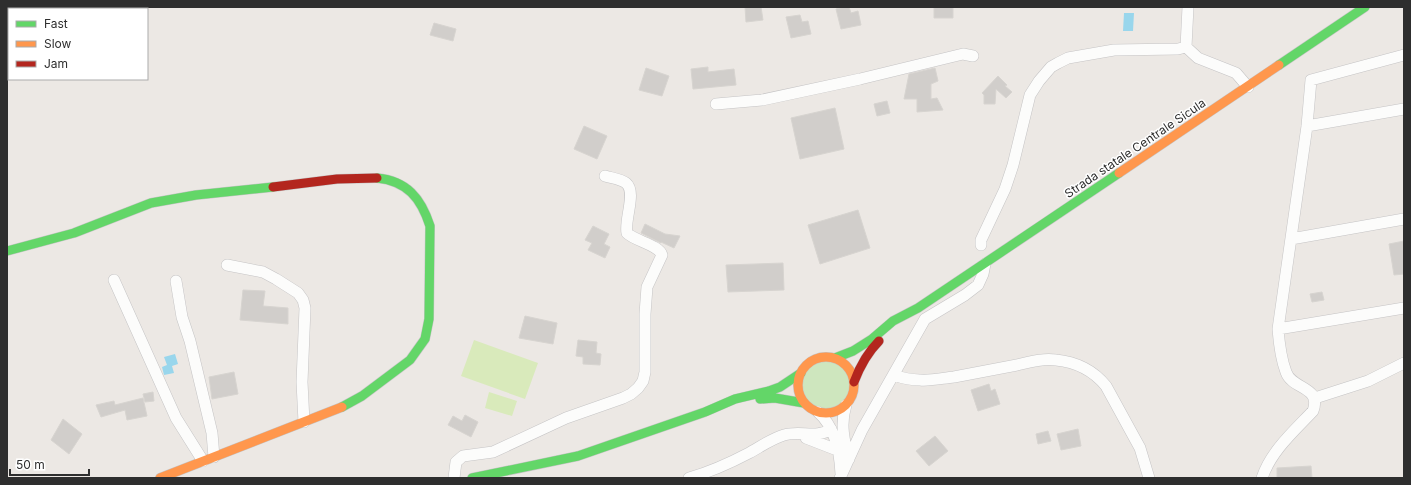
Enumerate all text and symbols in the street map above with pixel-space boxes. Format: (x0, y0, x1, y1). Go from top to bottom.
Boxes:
legend (8, 8, 148, 80)
text: Fast (44, 16, 68, 31)
text: Slow (44, 36, 72, 51)
text: Jam (44, 56, 68, 71)
street label: Strada statale Centrale Sicula (1062, 95, 1208, 201)
scale bar (10, 451, 89, 477)
text: 50 m (16, 457, 45, 472)

